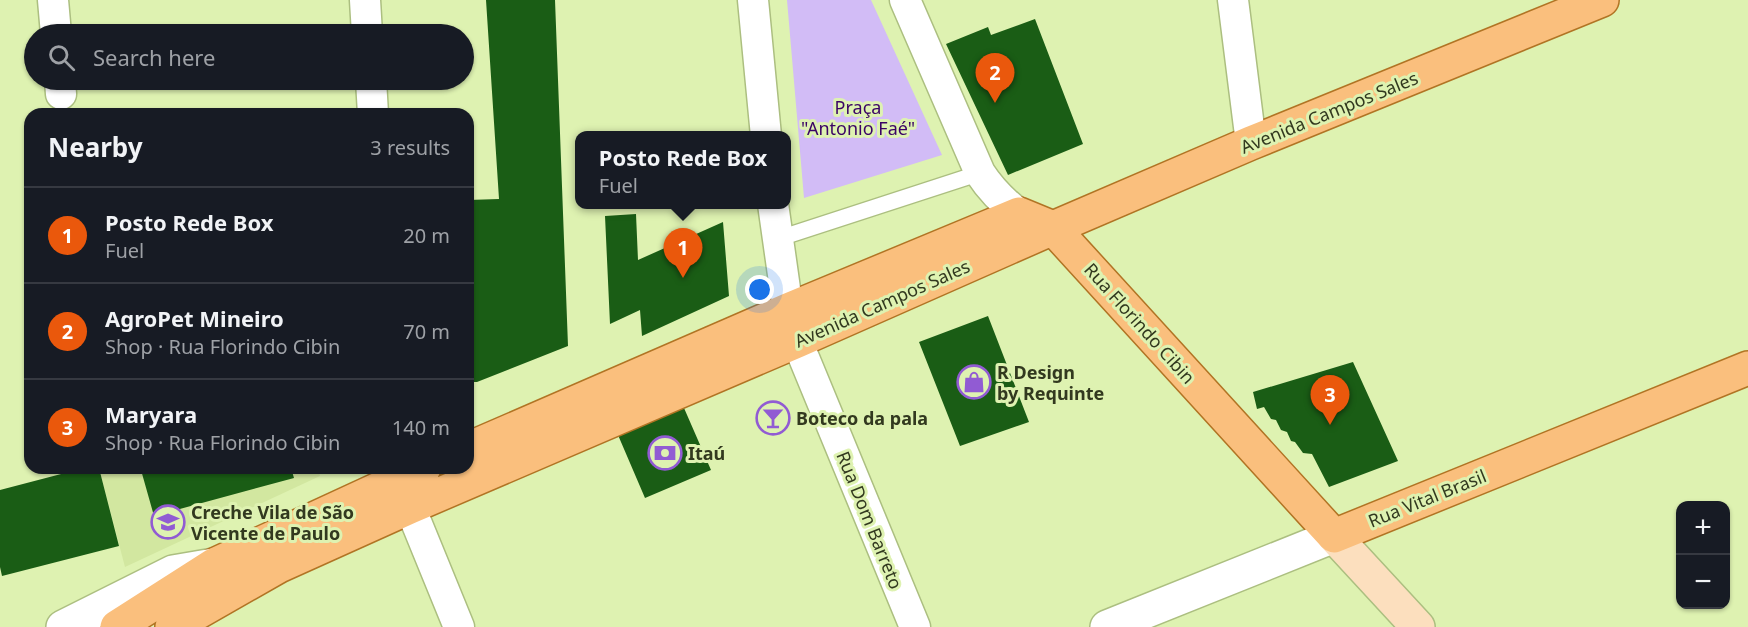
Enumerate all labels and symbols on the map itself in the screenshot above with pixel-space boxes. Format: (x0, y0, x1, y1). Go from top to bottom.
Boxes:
pin: 2 (976, 54, 1014, 103)
street label: Avenida Campos Sales (1237, 65, 1421, 159)
park label: Praça "Antonio Faé" (801, 95, 915, 140)
pin: 1 (664, 228, 702, 278)
street label: Avenida Campos Sales (791, 254, 973, 352)
street label: Rua Florindo Cibin (1079, 257, 1201, 389)
your location (745, 275, 774, 304)
place label: R Design by Requinte (997, 360, 1104, 405)
shop icon: R Design by Requinte (956, 364, 992, 400)
pin: 3 (1310, 376, 1350, 425)
bar icon: Boteco da pala (755, 400, 791, 436)
place label: Boteco da pala (796, 406, 928, 430)
bank icon: Itaú (647, 435, 683, 471)
place label: Itaú (688, 441, 725, 465)
street label: Rua Dom Barreto (831, 448, 909, 592)
street label: Rua Vital Brasil (1364, 463, 1490, 533)
place label: Creche Vila de São Vicente de Paulo (191, 500, 354, 545)
school or university icon: Creche Vila de São Vicente de Paulo (150, 504, 186, 540)

